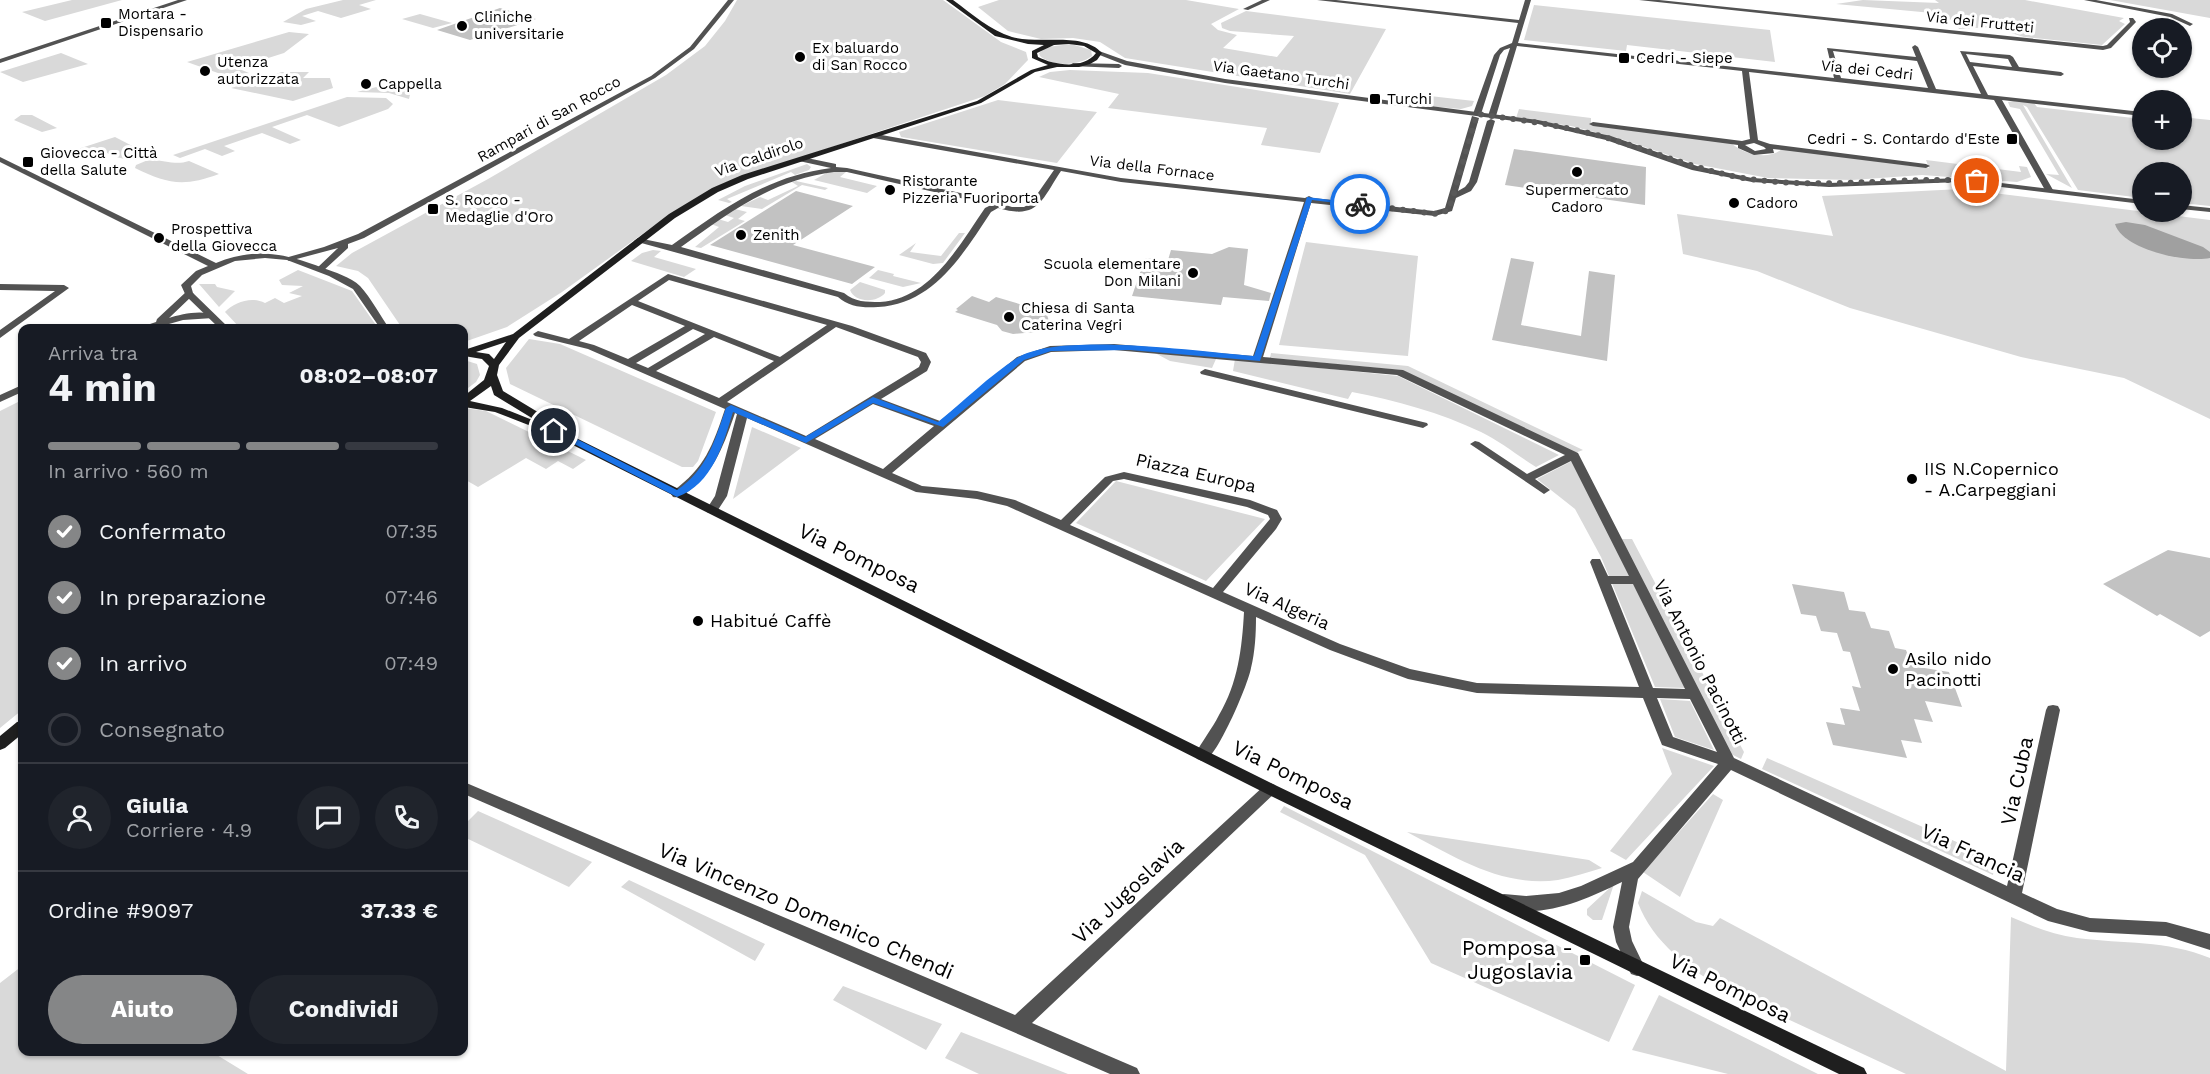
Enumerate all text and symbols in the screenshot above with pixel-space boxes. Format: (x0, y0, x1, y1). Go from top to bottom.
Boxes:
place label: Mortara - Dispensario (118, 5, 204, 40)
street label: Via dei Frutteti (1925, 7, 2035, 37)
place label: Cliniche universitarie (474, 8, 564, 43)
marker: Mortara - Dispensario (99, 16, 113, 30)
map controls (2132, 18, 2192, 222)
button: locate (2132, 18, 2192, 78)
marker: Cliniche universitarie (455, 19, 469, 33)
place label: Ex baluardo di San Rocco (812, 39, 907, 74)
place label: Cedri - Siepe (1636, 49, 1733, 67)
marker: Ex baluardo di San Rocco (793, 50, 807, 64)
marker: Cedri - Siepe (1617, 51, 1631, 65)
place label: Utenza autorizzata (217, 53, 300, 88)
street label: Via dei Cedri (1820, 56, 1914, 84)
street label: Via Gaetano Turchi (1212, 57, 1350, 93)
marker: Utenza autorizzata (198, 64, 212, 78)
street label: Rampari di San Rocco (474, 72, 624, 166)
place label: Cappella (378, 75, 442, 93)
marker: Cappella (359, 77, 373, 91)
place label: Turchi (1387, 90, 1432, 108)
button: + (2132, 90, 2192, 150)
marker: Turchi (1368, 92, 1382, 106)
place label: Cedri - S. Contardo d'Este (1807, 130, 2000, 148)
marker: Cedri - S. Contardo d'Este (2005, 132, 2019, 146)
street label: Via Caldirolo (712, 133, 806, 181)
place label: Giovecca - Città della Salute (40, 144, 158, 179)
street label: Via della Fornace (1088, 151, 1216, 185)
marker: Giovecca - Città della Salute (21, 155, 35, 169)
pin (1951, 155, 2002, 206)
button: − (2132, 162, 2192, 222)
icon: bag (1960, 164, 1993, 197)
marker: Supermercato Cadoro (1570, 165, 1584, 179)
place label: Ristorante Pizzeria Fuoriporta (902, 172, 1039, 207)
courier (1330, 174, 1390, 234)
place label: Supermercato Cadoro (1525, 181, 1629, 216)
marker: Ristorante Pizzeria Fuoriporta (883, 183, 897, 197)
icon: bike (1344, 188, 1377, 221)
place label: S. Rocco - Medaglie d'Oro (445, 191, 554, 226)
place label: Cadoro (1746, 194, 1798, 212)
marker: Cadoro (1727, 196, 1741, 210)
marker: S. Rocco - Medaglie d'Oro (426, 202, 440, 216)
place label: Prospettiva della Giovecca (171, 220, 278, 255)
place label: Zenith (753, 226, 800, 244)
marker: Zenith (734, 228, 748, 242)
marker: Prospettiva della Giovecca (152, 231, 166, 245)
place label: Scuola elementare Don Milani (1044, 255, 1181, 290)
marker: Scuola elementare Don Milani (1186, 266, 1200, 280)
place label: Chiesa di Santa Caterina Vegri (1021, 299, 1135, 334)
marker: Chiesa di Santa Caterina Vegri (1002, 310, 1016, 324)
text: Arriva tra (48, 341, 138, 365)
text: 08:02–08:07 (299, 363, 438, 388)
text: 4 min (48, 365, 157, 410)
pin (528, 405, 579, 456)
icon: home (537, 414, 570, 447)
street label: Piazza Europa (1134, 448, 1258, 497)
place label: IIS N.Copernico - A.Carpeggiani (1924, 458, 2059, 500)
text: In arrivo · 560 m (48, 459, 209, 483)
marker: IIS N.Copernico - A.Carpeggiani (1905, 472, 1919, 486)
icon: check (48, 515, 81, 548)
street label: Via Pomposa (795, 517, 924, 598)
text: Confermato (99, 519, 226, 544)
text: 07:35 (386, 519, 438, 543)
street label: Via Antonio Pacinotti (1650, 576, 1751, 748)
street label: Via Algeria (1241, 577, 1333, 634)
icon: check (48, 581, 81, 614)
text: In preparazione (99, 585, 266, 610)
text: 07:46 (384, 585, 438, 609)
place label: Habitué Caffè (710, 610, 831, 631)
marker: Habitué Caffè (691, 614, 705, 628)
icon: check (48, 647, 81, 680)
place label: Asilo nido Pacinotti (1905, 648, 1992, 690)
text: In arrivo (99, 651, 187, 676)
text: 07:49 (384, 651, 438, 675)
marker: Asilo nido Pacinotti (1886, 662, 1900, 676)
text: Consegnato (99, 717, 225, 742)
street label: Via Pomposa (1229, 734, 1358, 815)
street label: Via Cuba (1995, 734, 2038, 828)
button: person (48, 786, 111, 849)
button: chat (297, 786, 360, 849)
button: phone (375, 786, 438, 849)
text: Giulia (126, 793, 188, 818)
text: Corriere · 4.9 (126, 818, 252, 842)
street label: Via Francia (1917, 818, 2029, 888)
street label: Via Jugoslavia (1067, 833, 1189, 949)
street label: Via Vincenzo Domenico Chendi (655, 837, 958, 984)
text: Ordine #9097 (48, 898, 193, 923)
text: 37.33 € (361, 898, 438, 923)
place label: Pomposa - Jugoslavia (1462, 935, 1573, 984)
street label: Via Pomposa (1666, 947, 1795, 1028)
marker: Pomposa - Jugoslavia (1578, 953, 1592, 967)
button: Aiuto (48, 975, 237, 1044)
button: Condividi (249, 975, 438, 1044)

